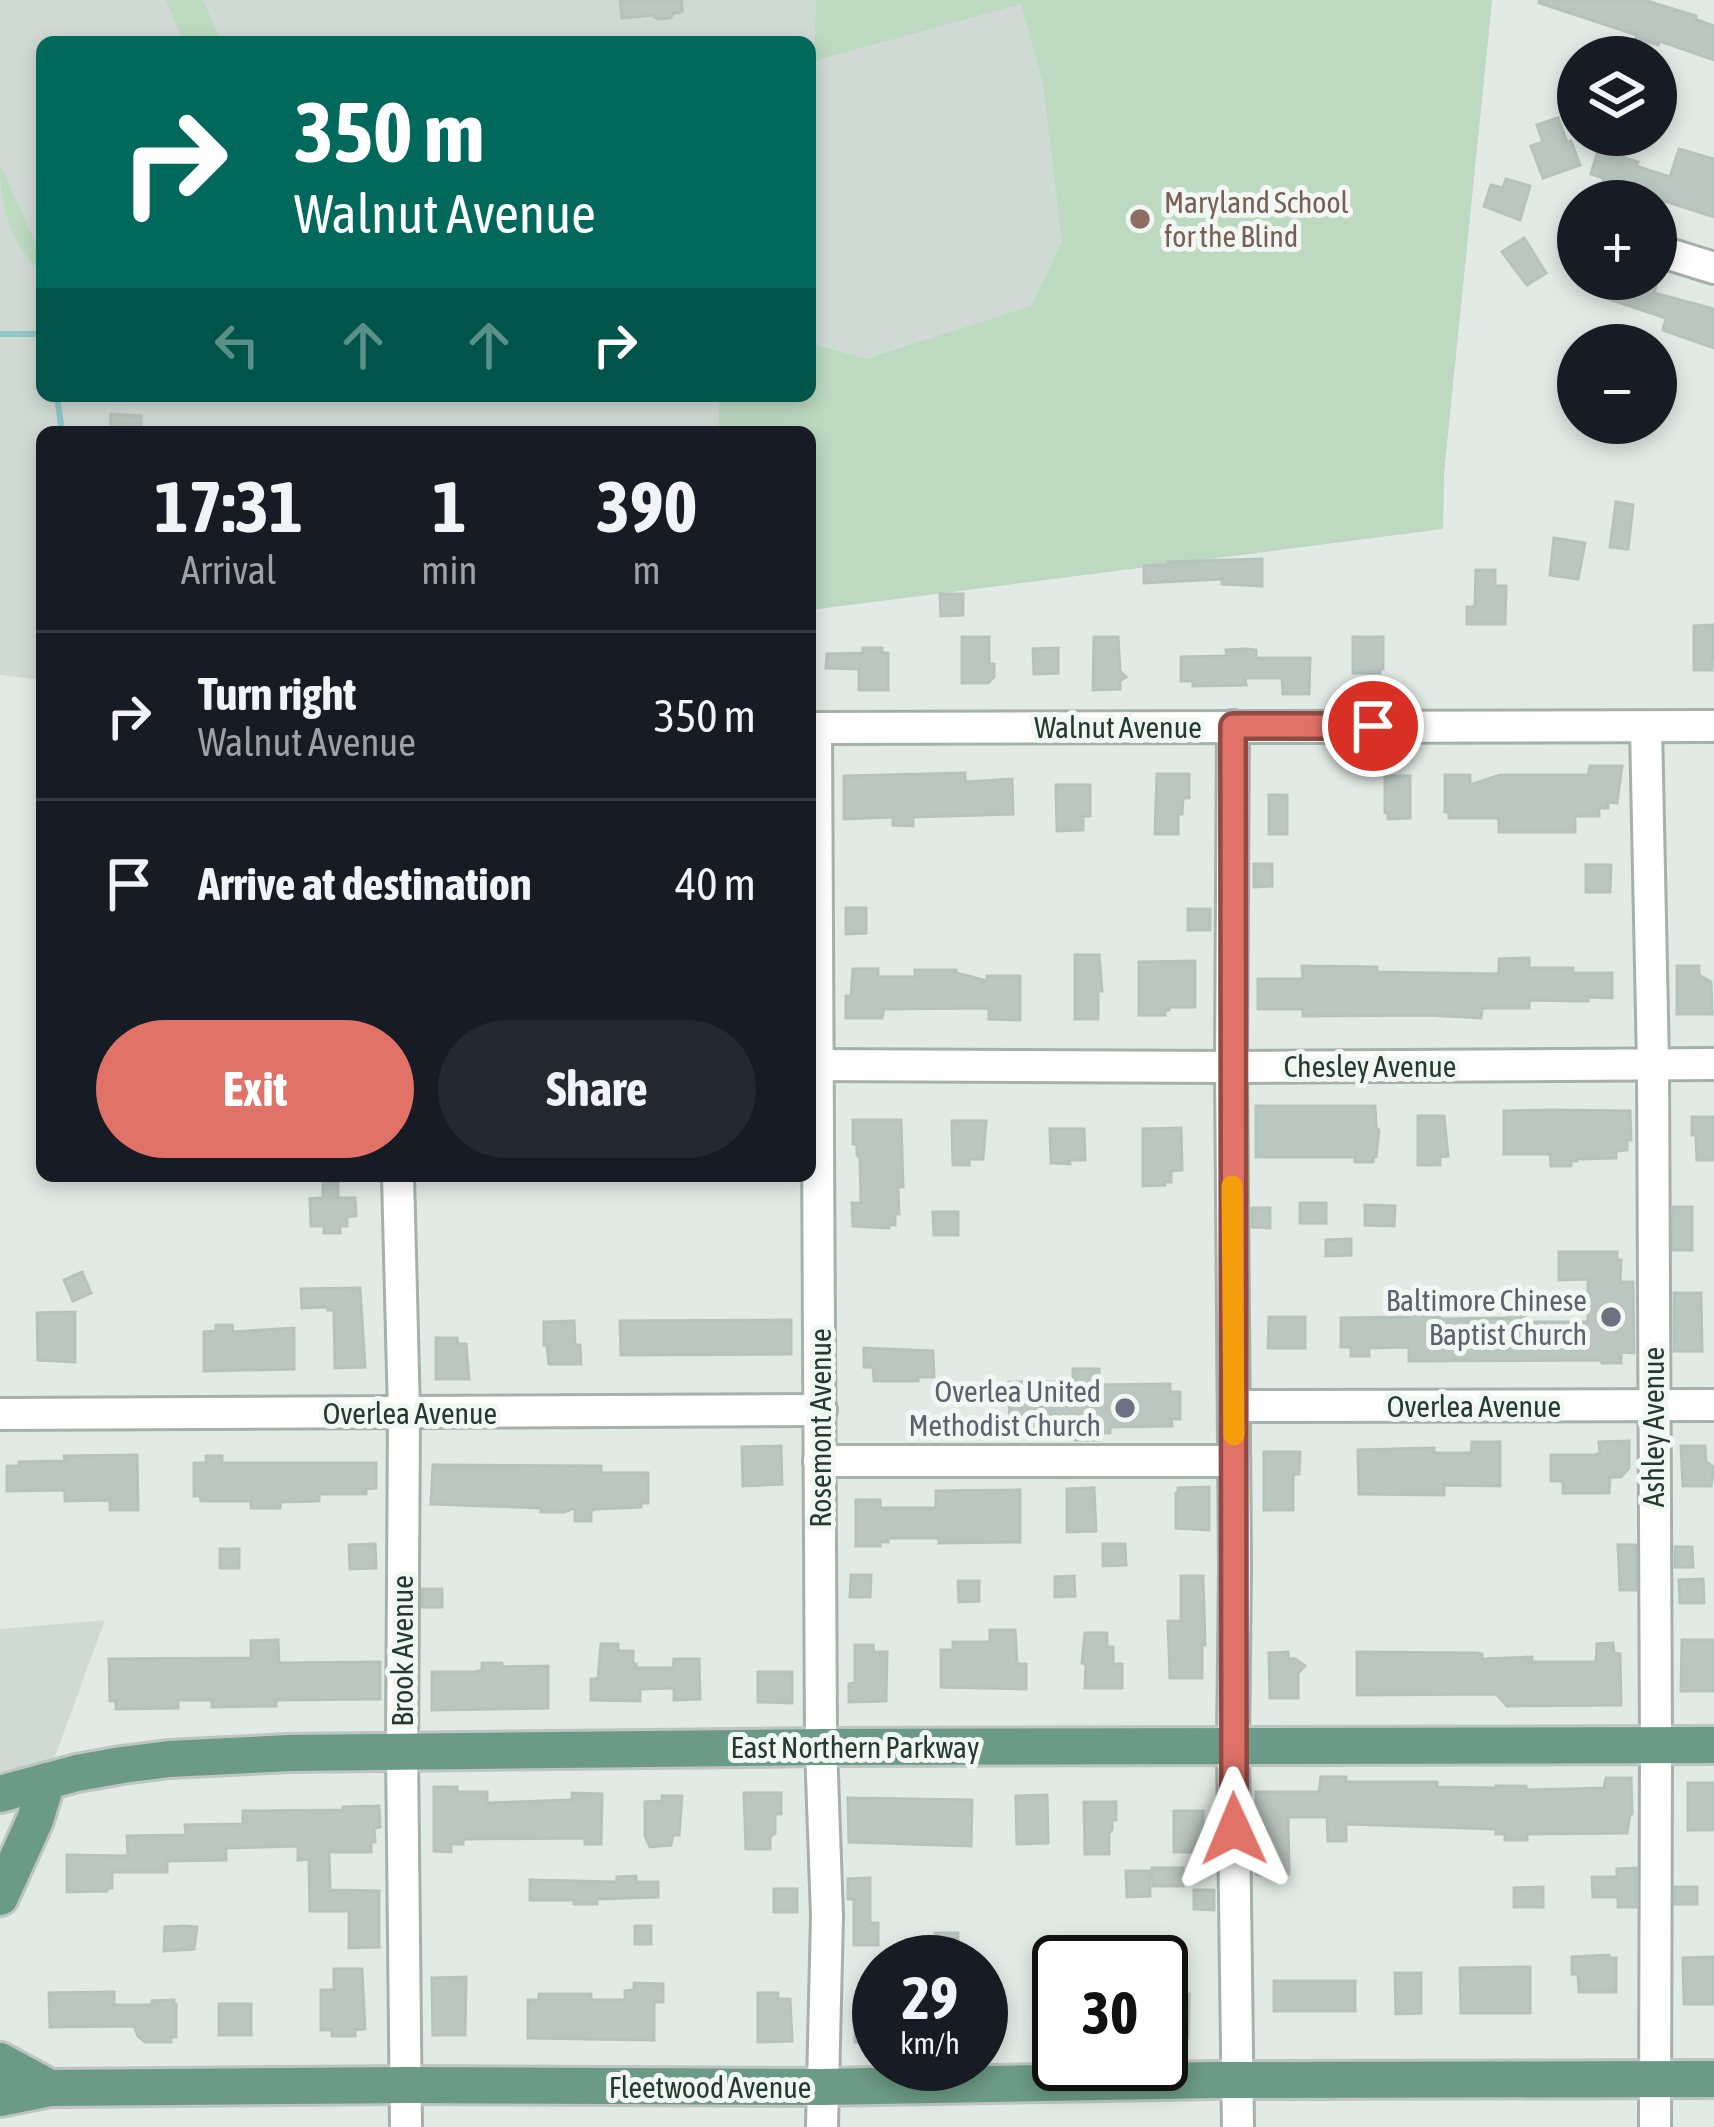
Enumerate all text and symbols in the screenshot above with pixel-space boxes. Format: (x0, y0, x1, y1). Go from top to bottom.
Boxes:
map controls (1557, 36, 1677, 444)
button: layers (1557, 36, 1677, 156)
icon: right (96, 84, 252, 240)
text: 350 m (294, 84, 484, 180)
button: + (1557, 180, 1677, 300)
text: Walnut Avenue (294, 183, 596, 244)
place label: Maryland School for the Blind (1164, 185, 1348, 253)
marker: Maryland School for the Blind (1127, 206, 1153, 232)
icon: left (204, 312, 270, 378)
icon: ahead (330, 312, 396, 378)
icon: ahead (456, 312, 522, 378)
icon: right (582, 312, 648, 378)
button: − (1557, 324, 1677, 444)
text: 17:31 (155, 465, 303, 547)
text: 1 (432, 465, 466, 547)
text: 390 (596, 465, 697, 547)
text: Arrival (181, 548, 276, 592)
text: min (421, 548, 477, 592)
text: m (633, 548, 661, 592)
text: Turn right (198, 668, 356, 720)
pin (1322, 675, 1424, 777)
icon: right (96, 683, 162, 749)
text: 350 m (654, 690, 756, 742)
icon: arrive (1340, 693, 1406, 759)
street label: Walnut Avenue (1034, 710, 1202, 744)
text: Walnut Avenue (198, 720, 416, 764)
icon: arrive (96, 851, 162, 917)
text: Arrive at destination (198, 858, 532, 910)
text: 40 m (675, 858, 756, 910)
button: Exit (96, 1020, 414, 1158)
button: Share (438, 1020, 756, 1158)
street label: Chesley Avenue (1284, 1049, 1456, 1083)
place label: Baltimore Chinese Baptist Church (1386, 1283, 1587, 1351)
marker: Baltimore Chinese Baptist Church (1598, 1304, 1624, 1330)
street label: Rosemont Avenue (803, 1328, 837, 1528)
street label: Ashley Avenue (1636, 1347, 1670, 1507)
place label: Overlea United Methodist Church (908, 1374, 1101, 1442)
street label: Overlea Avenue (1387, 1389, 1561, 1423)
marker: Overlea United Methodist Church (1112, 1395, 1138, 1421)
street label: Overlea Avenue (323, 1396, 497, 1430)
street label: Brook Avenue (385, 1575, 419, 1727)
street label: East Northern Parkway (731, 1730, 979, 1764)
position arrow (1171, 1766, 1297, 1892)
speed limit sign: 30 (1032, 1935, 1188, 2091)
text: 29 (902, 1963, 958, 2032)
text: km/h (900, 2026, 960, 2060)
street label: Fleetwood Avenue (609, 2070, 811, 2104)

